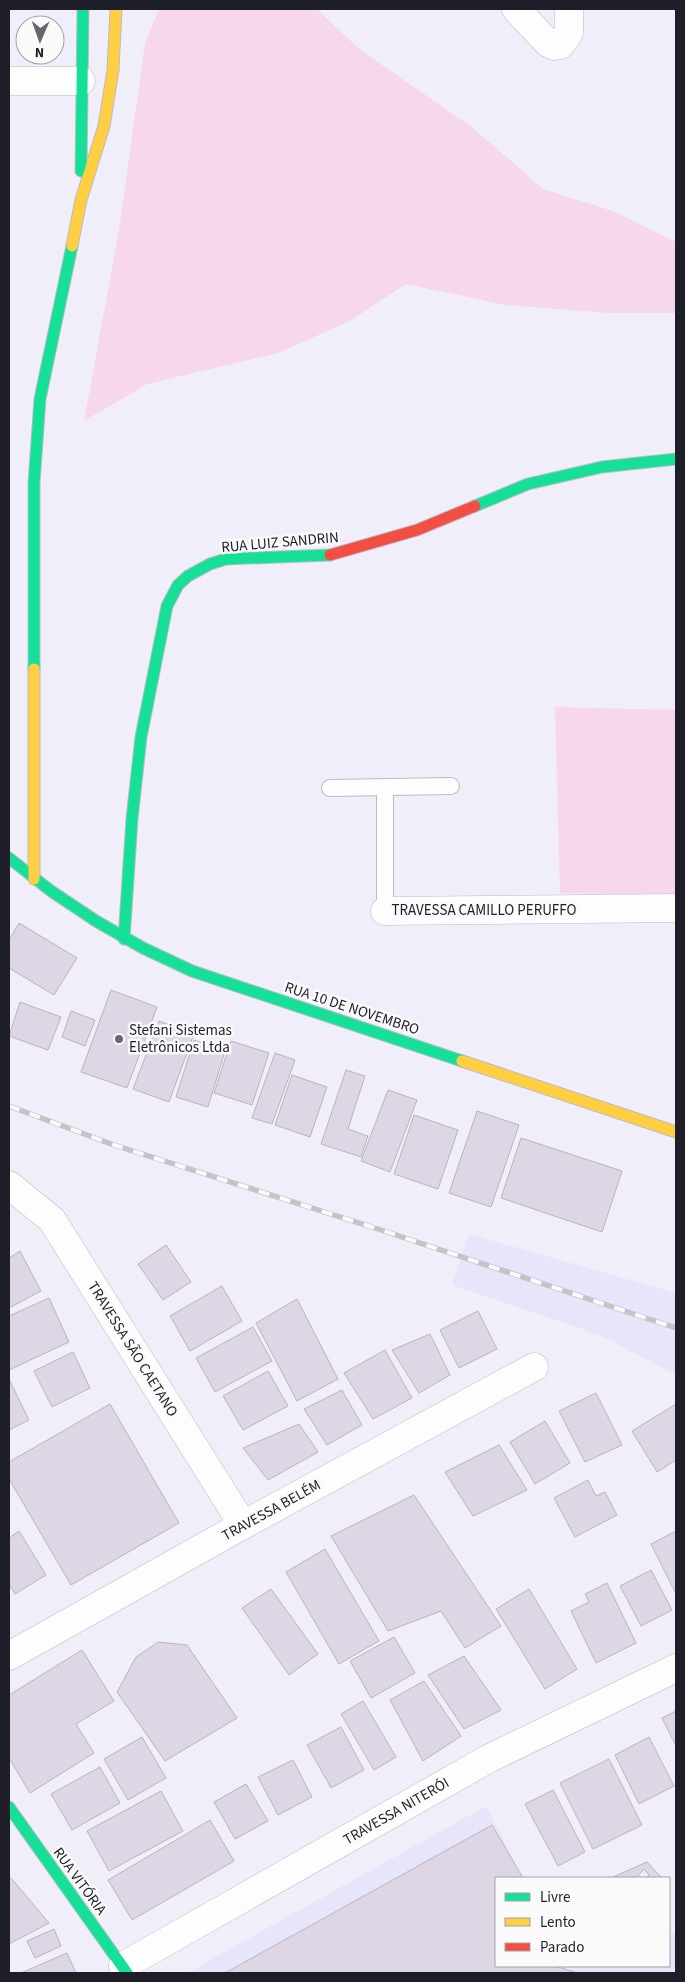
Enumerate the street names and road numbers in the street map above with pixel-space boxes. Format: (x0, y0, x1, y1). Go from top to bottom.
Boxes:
street label: RUA LUIZ SANDRIN (220, 527, 340, 558)
street label: TRAVESSA CAMILLO PERUFFO (392, 900, 577, 921)
street label: RUA 10 DE NOVEMBRO (282, 977, 422, 1040)
street label: TRAVESSA SÃO CAETANO (82, 1278, 183, 1421)
street label: TRAVESSA BELÉM (218, 1475, 324, 1546)
street label: TRAVESSA NITERÓI (339, 1773, 453, 1850)
street label: RUA VITÓRIA (48, 1843, 112, 1920)

